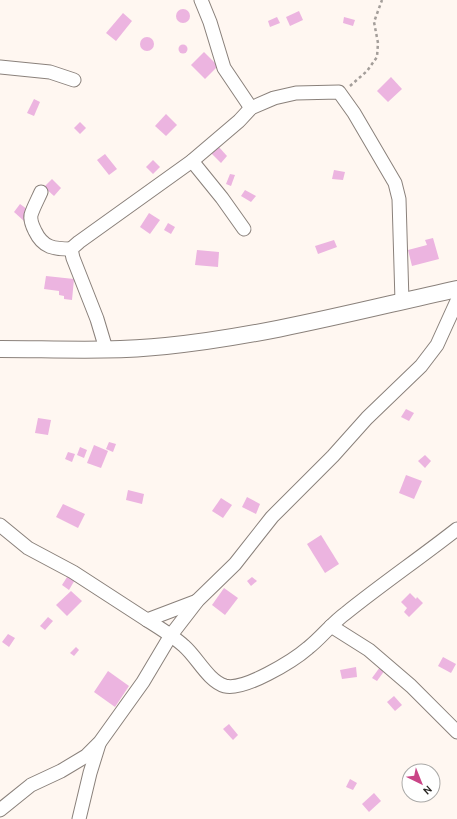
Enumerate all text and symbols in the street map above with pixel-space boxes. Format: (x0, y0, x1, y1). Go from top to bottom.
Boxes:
north arrow (401, 763, 441, 803)
text: N (420, 783, 435, 797)

